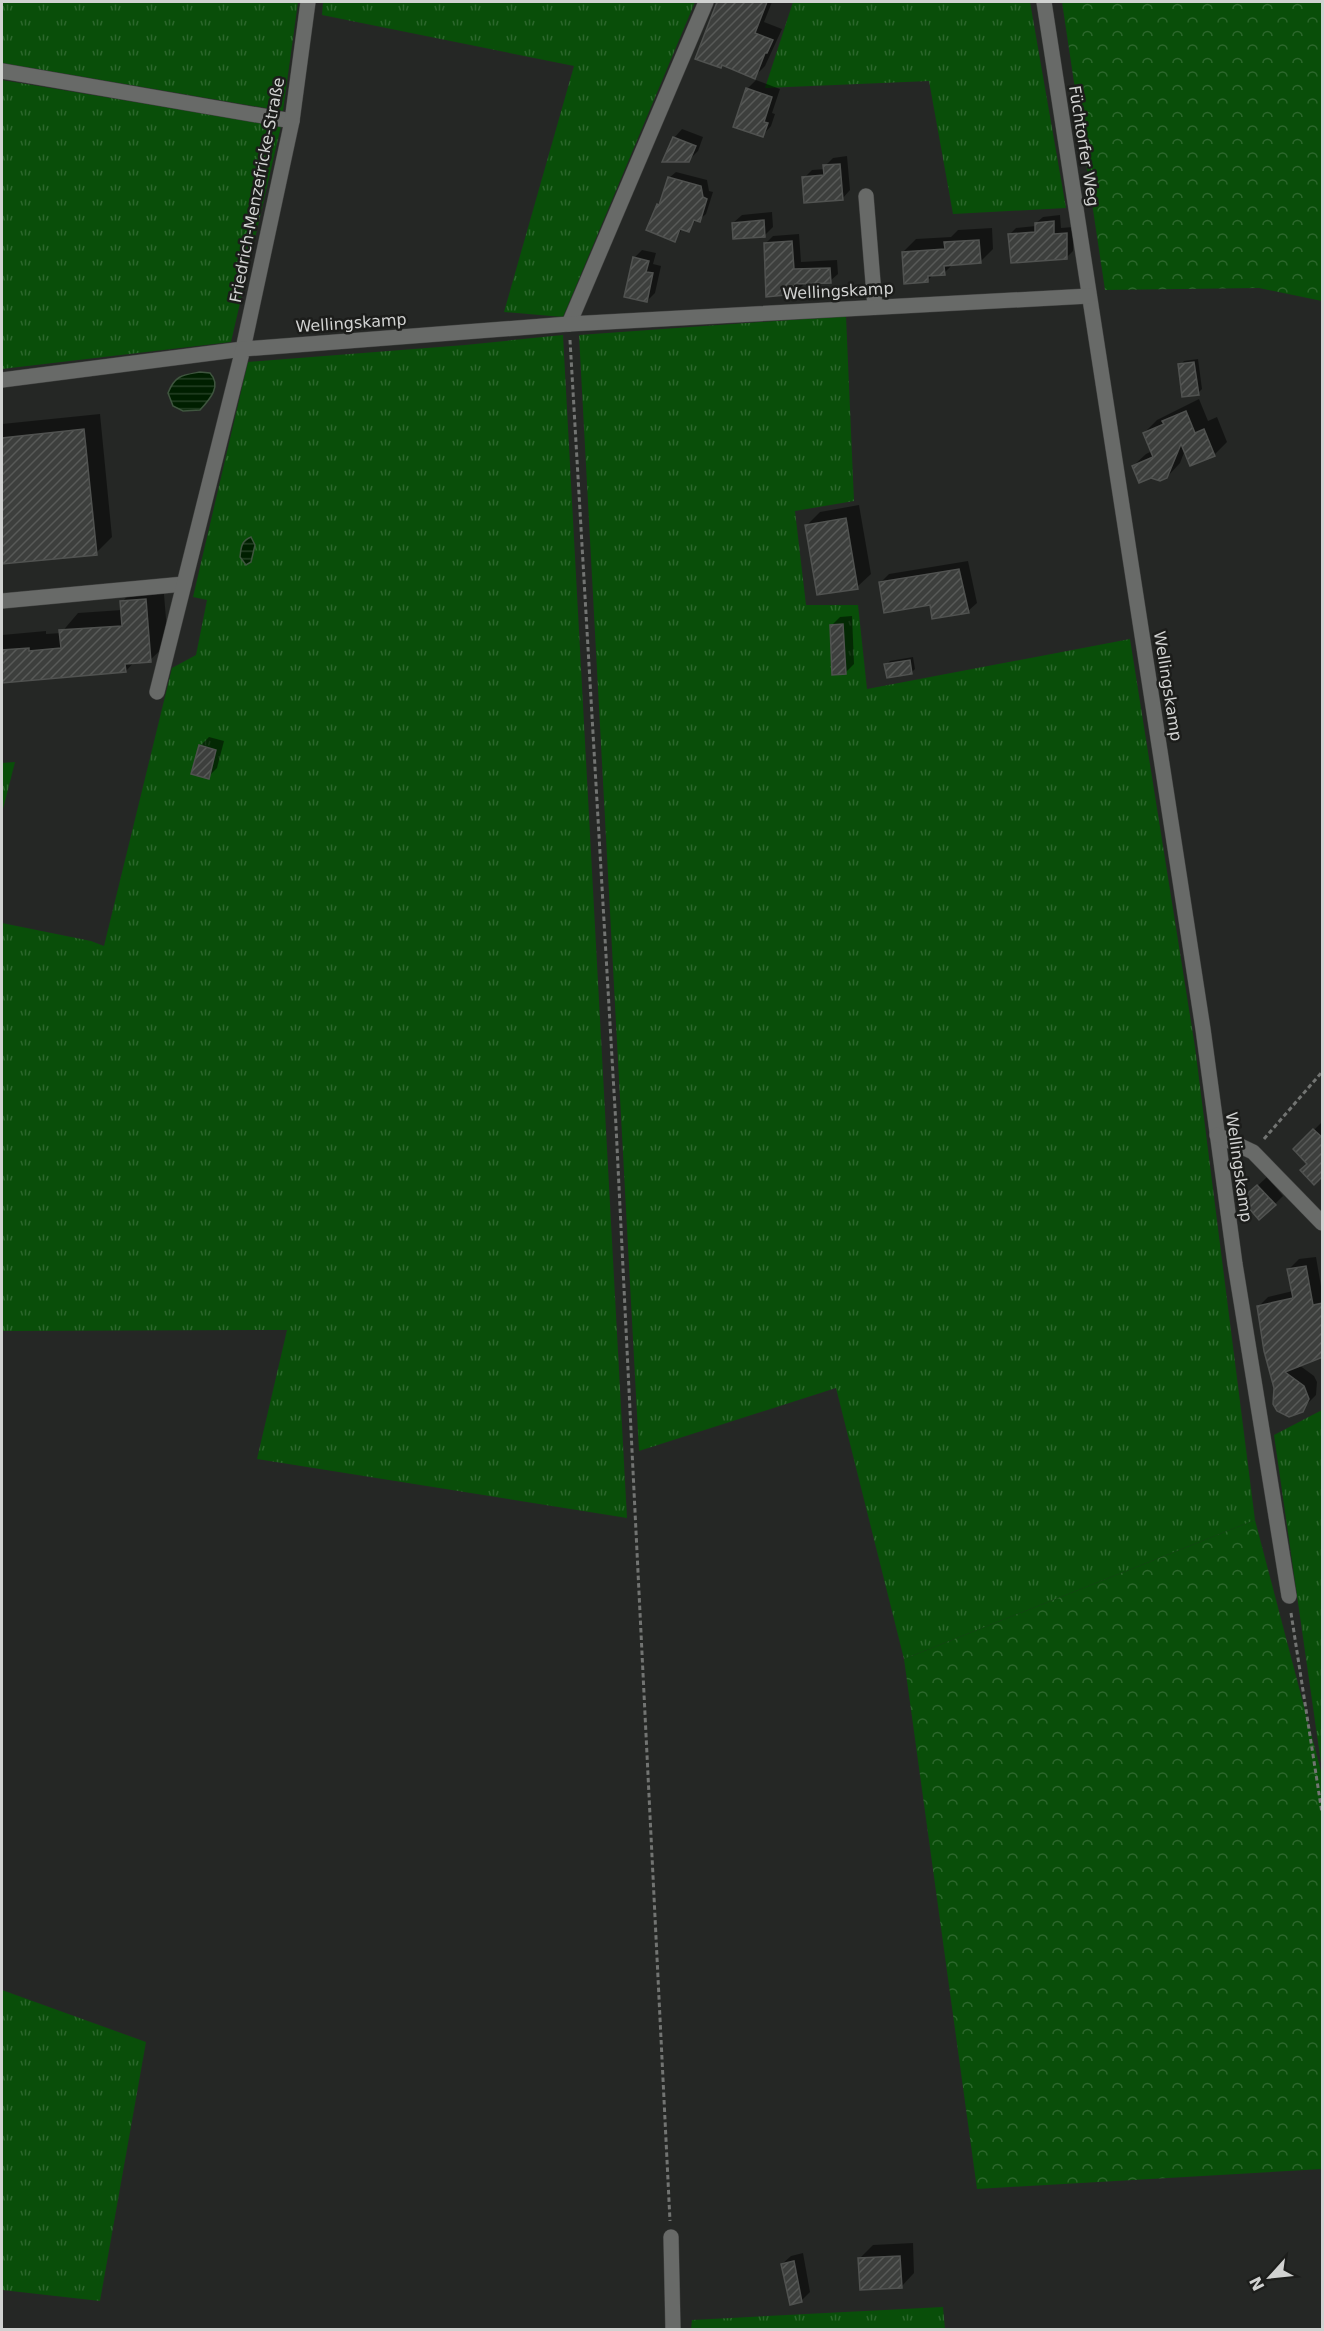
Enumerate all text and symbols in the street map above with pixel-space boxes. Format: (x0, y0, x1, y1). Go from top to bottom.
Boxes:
street label: Friedrich-Menzefricke-Straße (226, 76, 288, 304)
street label: Füchtorfer Weg (1065, 84, 1103, 208)
street label: Wellingskamp (782, 279, 894, 303)
street label: Wellingskamp (295, 310, 407, 336)
street label: Wellingskamp (1150, 630, 1186, 742)
street label: Wellingskamp (1222, 1111, 1256, 1223)
north arrow (1240, 2247, 1300, 2307)
text: N (1246, 2273, 1269, 2294)

